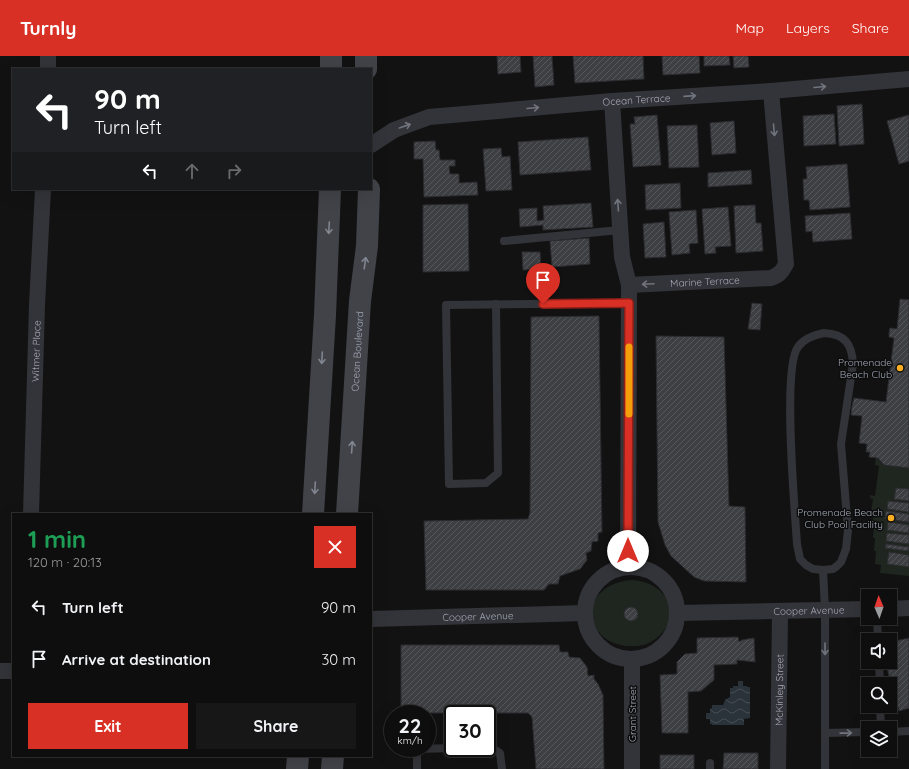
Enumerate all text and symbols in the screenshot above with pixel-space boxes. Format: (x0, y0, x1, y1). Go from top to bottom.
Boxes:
text: Turnly (20, 16, 76, 40)
text: Map (735, 19, 764, 37)
text: Layers (786, 19, 830, 37)
text: Share (852, 19, 889, 37)
text: 90 m (94, 81, 161, 116)
one-way arrow (813, 83, 826, 91)
icon: left (28, 84, 80, 136)
street label: Ocean Terrace (602, 91, 671, 109)
one-way arrow (683, 93, 696, 100)
one-way arrow (526, 105, 539, 112)
text: Turn left (94, 116, 162, 139)
one-way arrow (398, 121, 410, 129)
one-way arrow (770, 123, 777, 136)
icon: left (139, 160, 161, 182)
icon: ahead (181, 160, 203, 182)
icon: right (223, 160, 245, 182)
one-way arrow (615, 199, 622, 212)
one-way arrow (325, 221, 333, 234)
one-way arrow (361, 257, 369, 270)
pin (526, 263, 560, 304)
icon: arrive (532, 269, 554, 291)
street label: Marine Terrace (670, 274, 740, 290)
one-way arrow (642, 280, 655, 288)
street label: Ocean Boulevard (348, 311, 366, 392)
street label: Witmer Place (29, 320, 44, 382)
one-way arrow (318, 351, 326, 364)
place label: Promenade Beach Club (838, 356, 892, 381)
marker: Promenade Beach Club (895, 363, 905, 373)
one-way arrow (348, 441, 355, 454)
one-way arrow (311, 481, 318, 494)
place label: Promenade Beach Club Pool Facility (797, 506, 883, 531)
marker: Promenade Beach Club Pool Facility (886, 513, 896, 523)
text: 1 min (28, 524, 86, 554)
button: close (314, 526, 356, 568)
position arrow (607, 530, 649, 572)
text: 120 m · 20:13 (28, 554, 102, 570)
north arrow (861, 589, 897, 625)
map controls (861, 589, 897, 757)
icon: left (28, 596, 50, 618)
text: Turn left (62, 598, 124, 617)
text: 90 m (321, 598, 356, 617)
street label: Cooper Avenue (773, 603, 845, 618)
street label: Cooper Avenue (442, 609, 514, 624)
button: sound (861, 633, 897, 669)
one-way arrow (821, 642, 829, 655)
icon: arrive (28, 648, 50, 670)
text: Arrive at destination (62, 650, 211, 669)
text: 30 m (321, 650, 356, 669)
street label: McKinley Street (773, 653, 786, 726)
button: search (861, 677, 897, 713)
street label: Grant Street (626, 685, 639, 742)
button: Exit (28, 703, 188, 749)
button: Share (196, 703, 356, 749)
speed limit sign: 30 (444, 705, 496, 757)
text: 22 (399, 713, 421, 738)
button: layers (861, 721, 897, 757)
one-way arrow (839, 729, 852, 737)
text: km/h (397, 734, 423, 747)

